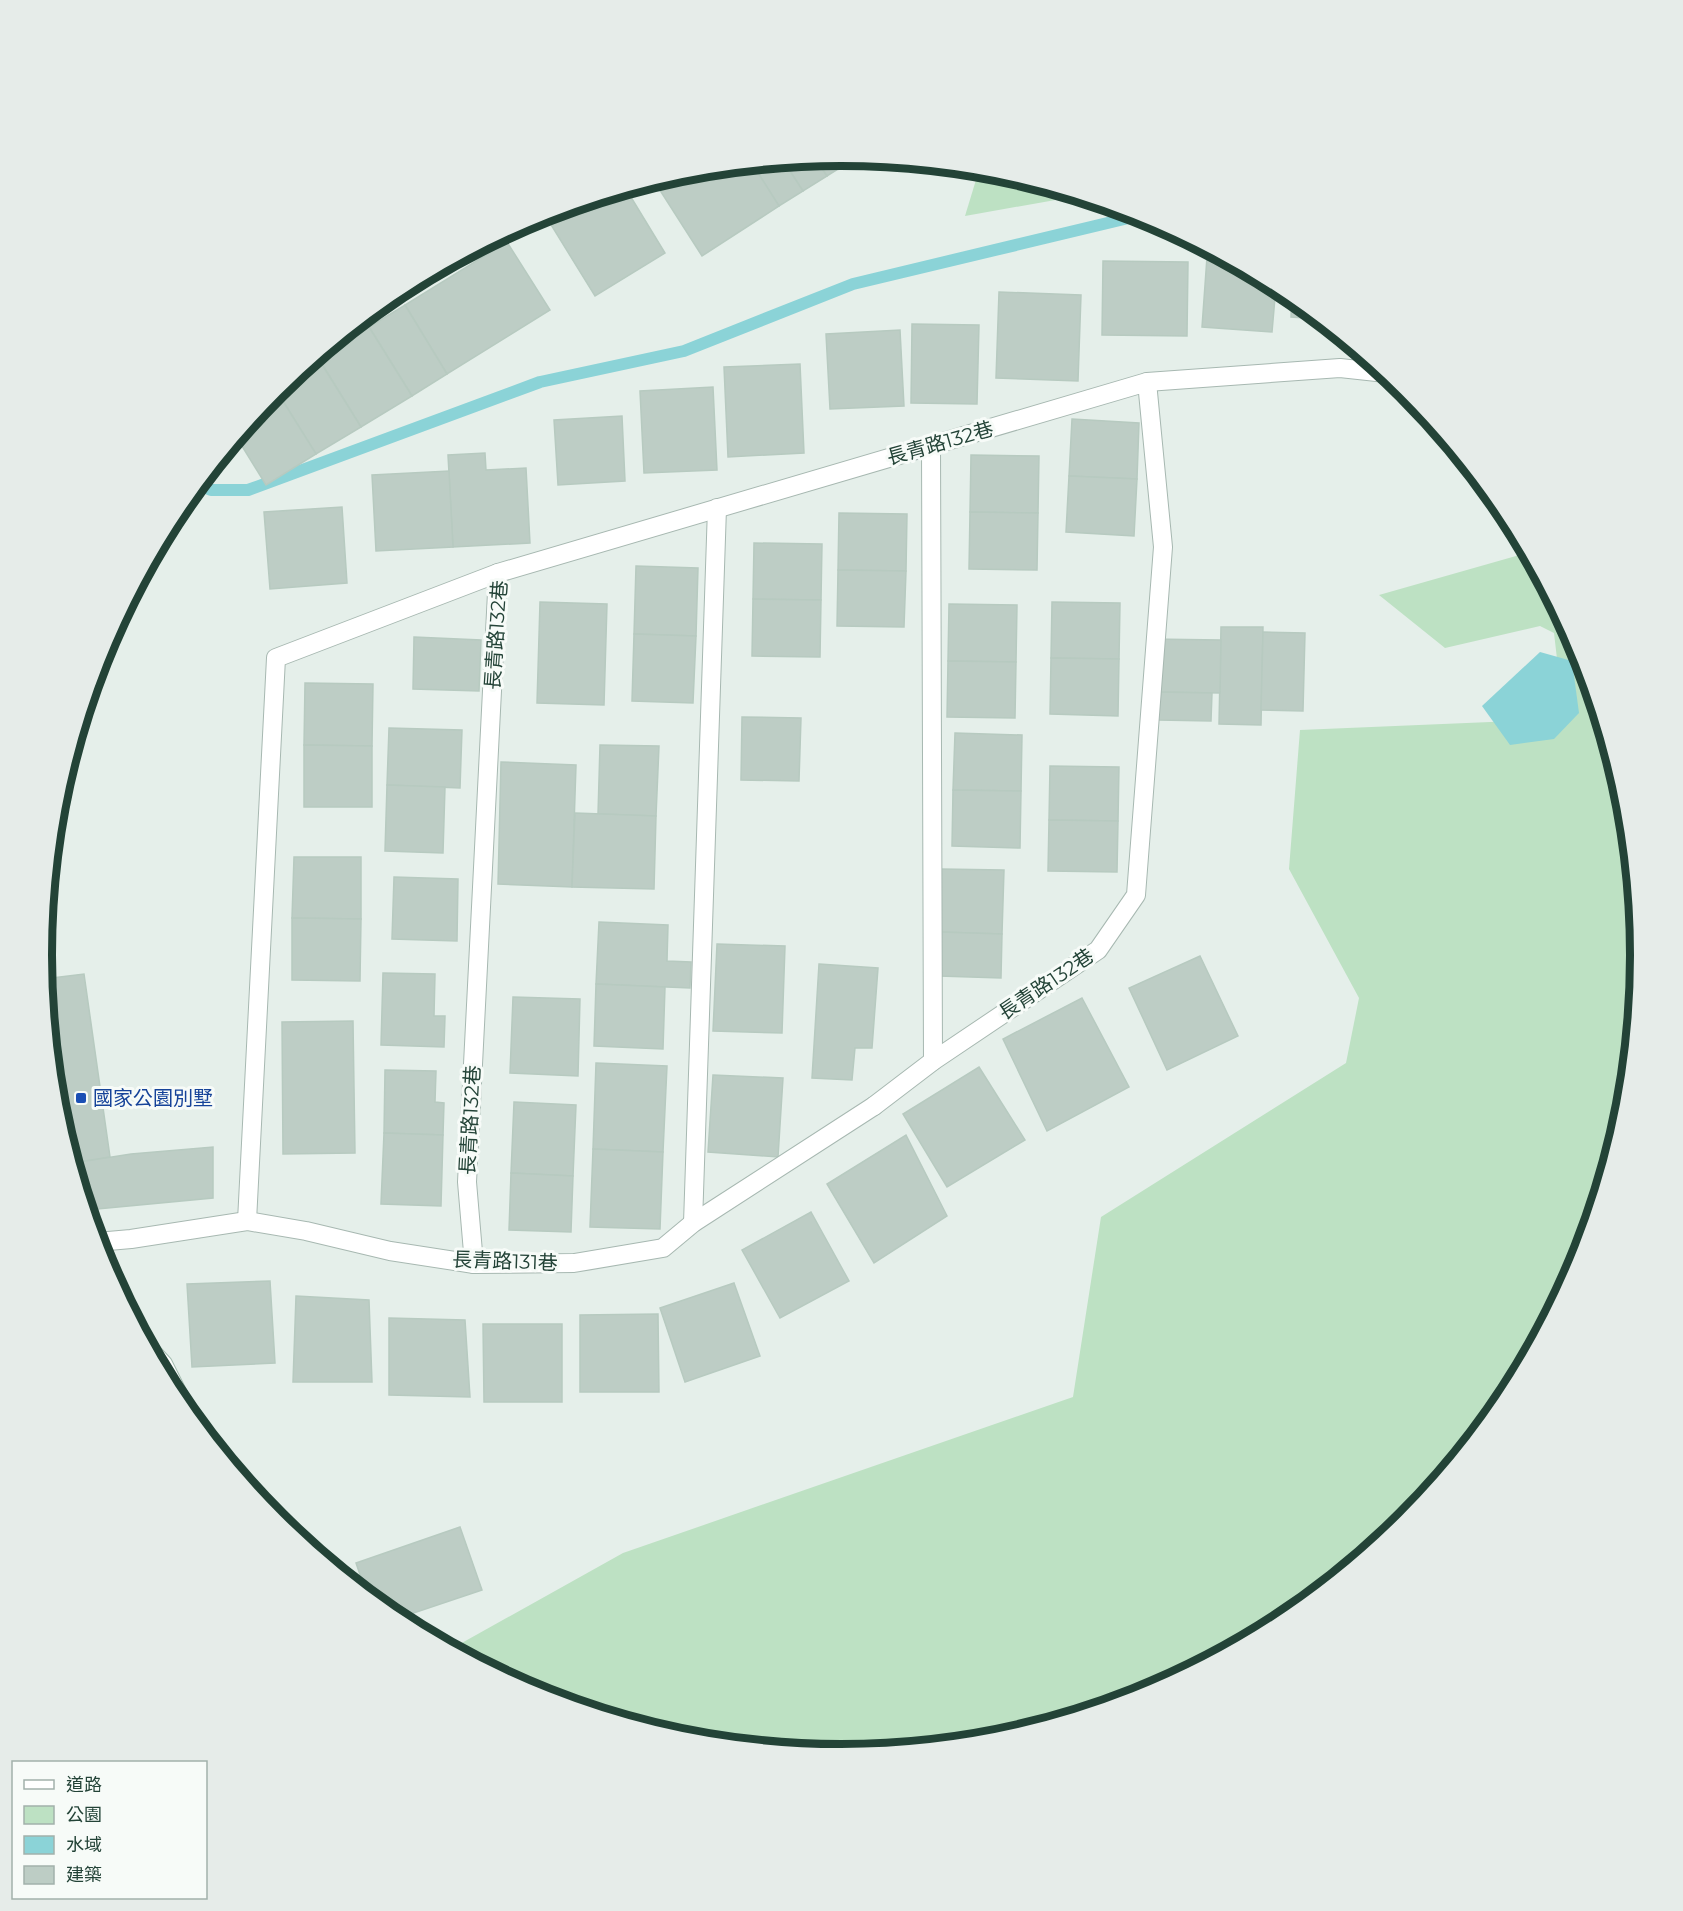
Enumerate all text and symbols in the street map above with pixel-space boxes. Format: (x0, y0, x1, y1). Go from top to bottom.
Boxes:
street label: 長青路132巷 (884, 416, 996, 470)
street label: 長青路132巷 (480, 579, 512, 691)
street label: 長青路132巷 (994, 943, 1098, 1025)
street label: 長青路132巷 (455, 1065, 485, 1175)
place label: 國家公園別墅 (93, 1086, 213, 1110)
marker: 國家公園別墅 (74, 1091, 88, 1105)
street label: 長青路131巷 (452, 1247, 558, 1275)
legend (12, 1761, 207, 1899)
text: 道路 (66, 1774, 102, 1796)
text: 公園 (66, 1804, 102, 1826)
text: 水域 (66, 1834, 102, 1856)
text: 建築 (66, 1864, 102, 1886)

